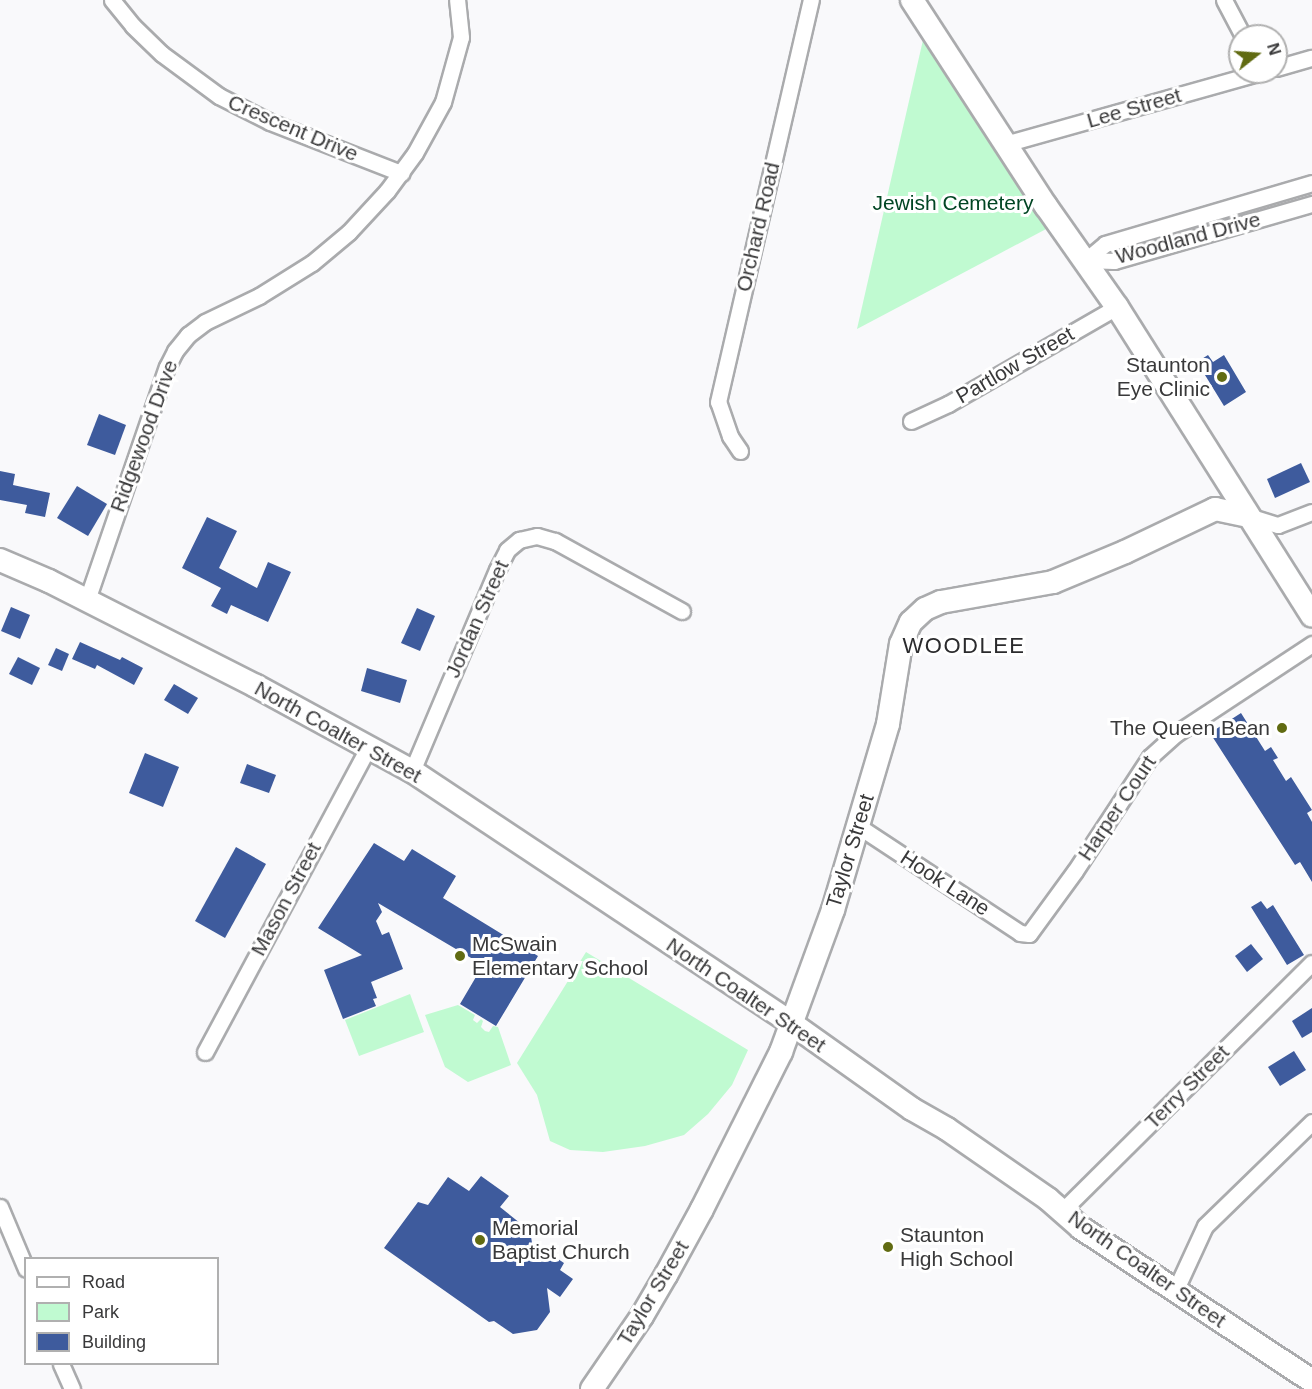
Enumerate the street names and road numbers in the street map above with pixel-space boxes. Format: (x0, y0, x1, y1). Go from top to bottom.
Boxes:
street label: Lee Street (1084, 83, 1184, 133)
street label: Crescent Drive (224, 89, 362, 167)
street label: Orchard Road (731, 160, 785, 294)
street label: Woodland Drive (1113, 207, 1263, 269)
street label: Partlow Street (952, 321, 1078, 409)
street label: Ridgewood Drive (105, 357, 183, 515)
street label: Jordan Street (440, 556, 514, 682)
street label: North Coalter Street (250, 676, 426, 788)
street label: Harper Court (1073, 751, 1161, 865)
street label: Taylor Street (821, 791, 879, 911)
street label: Mason Street (246, 838, 326, 960)
street label: Hook Lane (896, 845, 994, 921)
street label: North Coalter Street (662, 932, 830, 1058)
street label: Terry Street (1140, 1040, 1234, 1134)
street label: North Coalter Street (1063, 1205, 1231, 1333)
street label: Taylor Street (612, 1236, 694, 1350)

